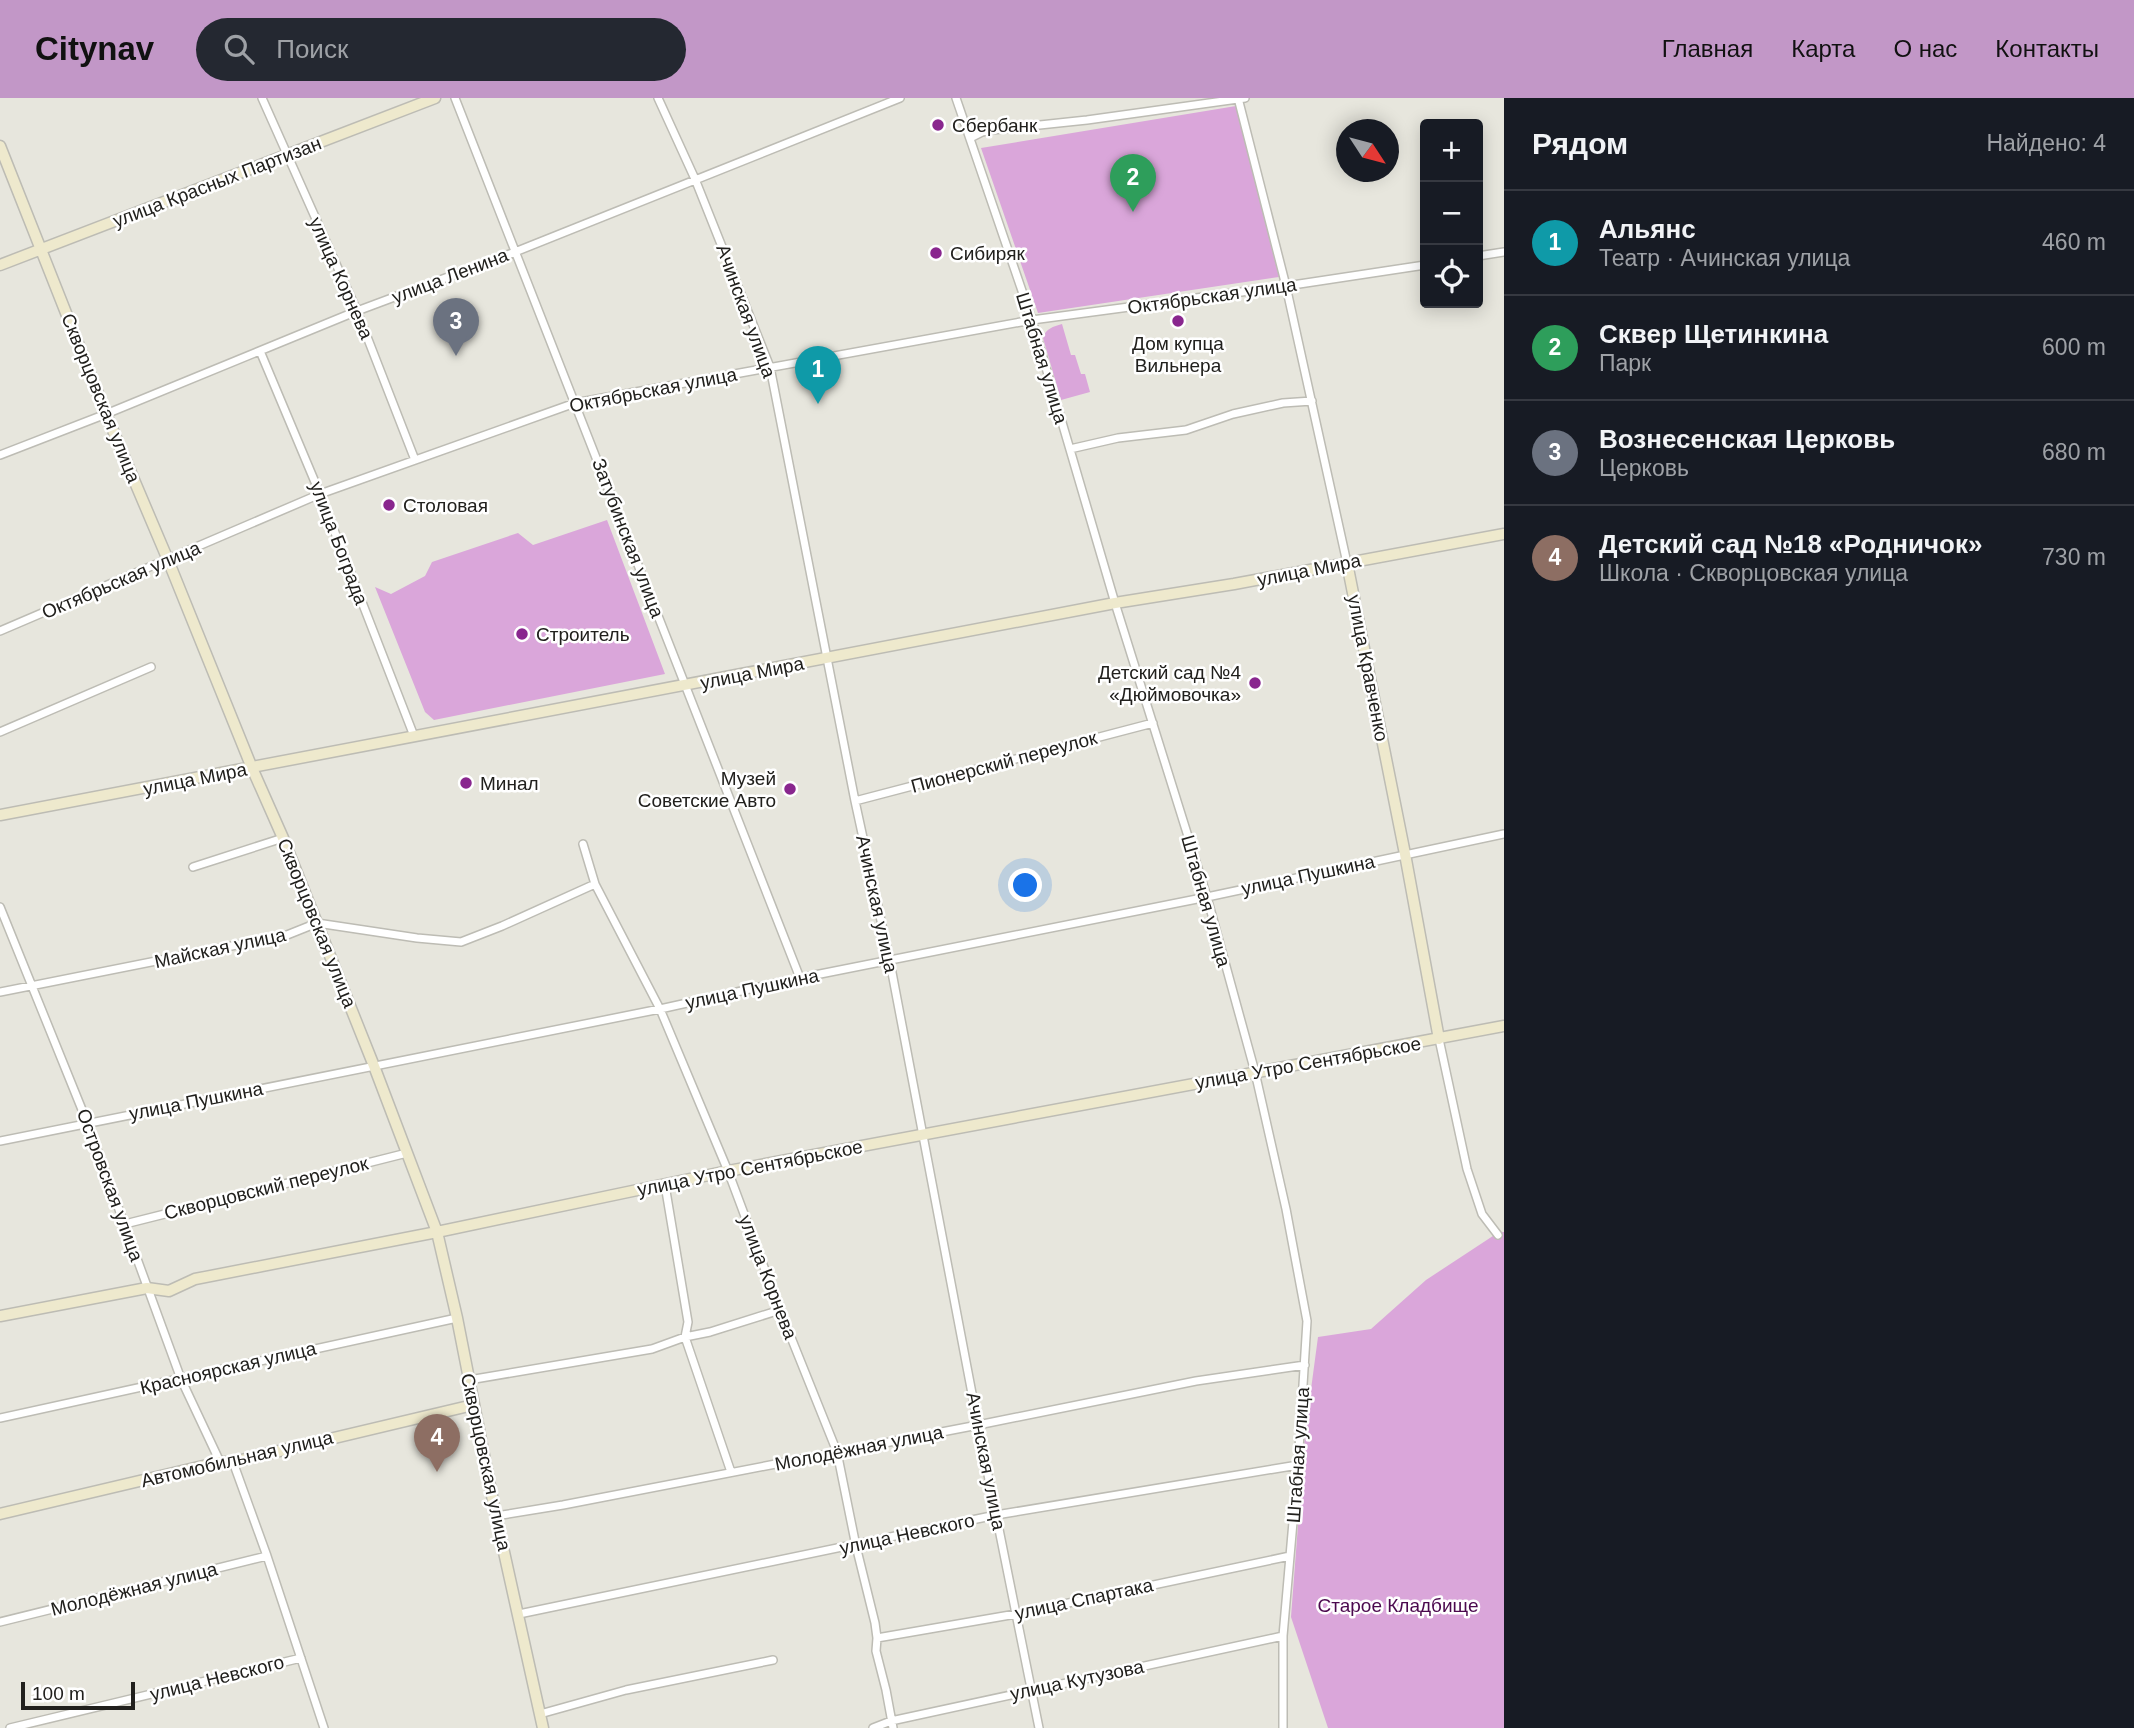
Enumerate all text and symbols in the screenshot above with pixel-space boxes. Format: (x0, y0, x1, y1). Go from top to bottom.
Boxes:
search box (196, 18, 686, 81)
text: Citynav (35, 30, 154, 67)
icon: search (220, 30, 258, 68)
text: Поиск (276, 34, 348, 64)
text: Главная (1662, 35, 1753, 62)
text: Карта (1791, 35, 1855, 62)
text: О нас (1893, 35, 1957, 62)
text: Контакты (1995, 35, 2099, 62)
place label: Сбербанк (952, 115, 1038, 136)
marker: Сбербанк (930, 117, 946, 133)
north arrow (1336, 119, 1399, 182)
map controls (1420, 119, 1483, 308)
button: + (1420, 119, 1483, 182)
text: Рядом (1532, 127, 1628, 160)
text: Найдено: 4 (1986, 130, 2106, 156)
street label: улица Красных Партизан (110, 132, 324, 232)
pin: 2 (1110, 154, 1156, 212)
button: − (1420, 182, 1483, 245)
street label: улица Корнева (305, 214, 377, 343)
text: Альянс (1599, 214, 1696, 244)
text: 1 (1549, 229, 1561, 255)
text: 460 m (2042, 229, 2106, 255)
street label: Ачинская улица (712, 241, 780, 381)
place label: Сибиряк (950, 243, 1025, 264)
street label: улица Ленина (389, 244, 511, 308)
marker: Сибиряк (928, 245, 944, 261)
button: locate (1420, 245, 1483, 308)
text: Театр · Ачинская улица (1599, 245, 1850, 271)
street label: Октябрьская улица (1126, 274, 1298, 318)
street label: Штабная улица (1012, 290, 1072, 427)
pin: 3 (433, 298, 479, 356)
street label: Скворцовская улица (57, 310, 145, 486)
marker: Дом купца Вильнера (1170, 313, 1186, 329)
text: Сквер Щетинкина (1599, 319, 1828, 349)
place label: Дом купца Вильнера (1132, 333, 1224, 376)
text: 2 (1549, 334, 1561, 360)
text: 600 m (2042, 334, 2106, 360)
pin: 1 (795, 346, 841, 404)
text: Парк (1599, 350, 1651, 376)
street label: Октябрьская улица (567, 363, 739, 417)
text: Вознесенская Церковь (1599, 424, 1895, 454)
text: 3 (1549, 439, 1561, 465)
text: 680 m (2042, 439, 2106, 465)
street label: Затубинская улица (588, 455, 668, 621)
text: Церковь (1599, 455, 1689, 481)
street label: улица Бограда (306, 478, 372, 608)
place label: Столовая (403, 495, 488, 516)
marker: Столовая (381, 497, 397, 513)
text: Детский сад №18 «Родничок» (1599, 529, 1982, 559)
street label: Октябрьская улица (39, 537, 204, 623)
text: 4 (1549, 544, 1561, 570)
text: 730 m (2042, 544, 2106, 570)
street label: улица Мира (1255, 550, 1363, 590)
text: Школа · Скворцовская улица (1599, 560, 1908, 586)
street label: улица Кравченко (1343, 593, 1393, 743)
place label: Строитель (536, 624, 630, 645)
marker: Строитель (514, 626, 530, 642)
street label: улица Мира (698, 653, 806, 693)
place label: Детский сад №4 «Дюймовочка» (1098, 662, 1241, 705)
marker: Детский сад №4 «Дюймовочка» (1247, 675, 1263, 691)
street label: Пионерский переулок (909, 727, 1100, 797)
street label: улица Мира (141, 759, 249, 799)
place label: Музей Советские Авто (638, 768, 776, 811)
place label: Минал (480, 773, 539, 794)
marker: Минал (458, 775, 474, 791)
marker: Музей Советские Авто (782, 781, 798, 797)
street label: Ачинская улица (852, 833, 902, 975)
street label: Штабная улица (1177, 833, 1235, 970)
street label: Скворцовская улица (273, 835, 361, 1011)
street label: улица Пушкина (1239, 851, 1377, 899)
your location (1008, 868, 1042, 902)
street label: Майская улица (152, 924, 288, 972)
street label: улица Пушкина (683, 965, 821, 1013)
street label: улица Утро Сентябрьское (1193, 1033, 1423, 1093)
street label: улица Пушкина (127, 1078, 265, 1124)
street label: Островская улица (73, 1106, 147, 1264)
street label: улица Утро Сентябрьское (636, 1136, 864, 1200)
street label: Скворцовский переулок (162, 1152, 371, 1224)
street label: улица Корнева (735, 1212, 801, 1342)
street label: Красноярская улица (138, 1337, 319, 1399)
street label: Скворцовская улица (457, 1371, 515, 1553)
street label: Штабная улица (1283, 1386, 1313, 1524)
street label: Ачинская улица (962, 1390, 1010, 1532)
pin: 4 (414, 1414, 460, 1472)
street label: Молодёжная улица (773, 1421, 945, 1475)
street label: Автомобильная улица (139, 1427, 335, 1491)
street label: улица Невского (838, 1509, 976, 1559)
street label: Молодёжная улица (49, 1558, 220, 1620)
street label: улица Спартака (1013, 1574, 1155, 1624)
park label: Старое Кладбище (1317, 1595, 1479, 1616)
street label: улица Невского (148, 1651, 286, 1705)
street label: улица Кутузова (1008, 1656, 1146, 1704)
scale bar (21, 1679, 135, 1711)
text: 100 m (32, 1683, 85, 1704)

